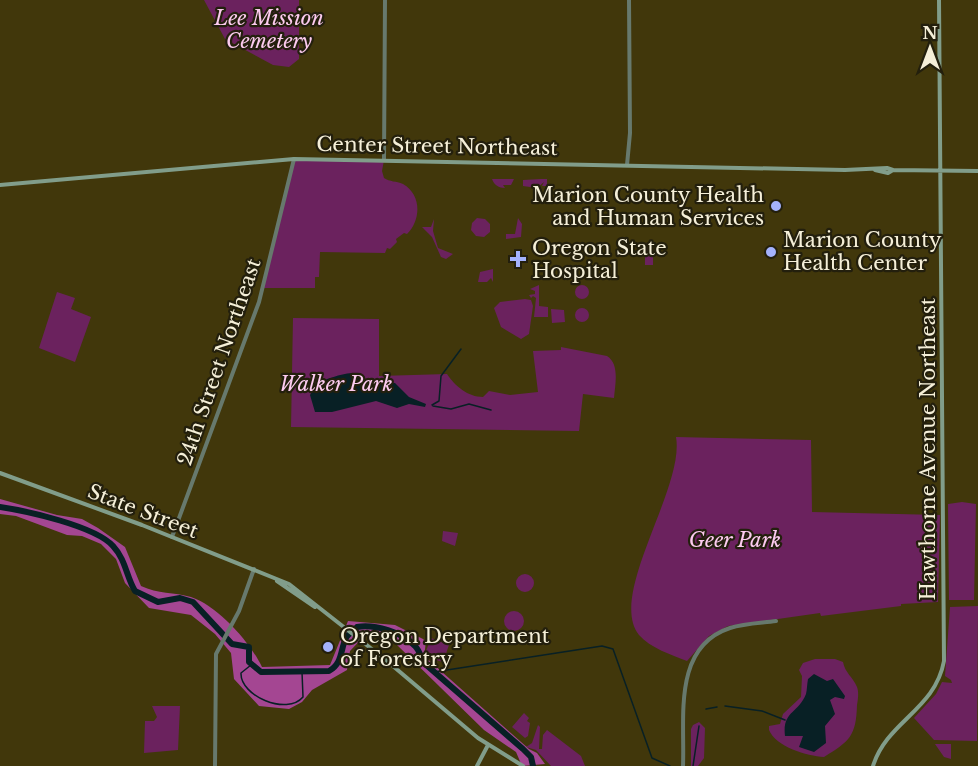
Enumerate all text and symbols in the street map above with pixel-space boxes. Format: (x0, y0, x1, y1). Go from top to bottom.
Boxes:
park label: Lee Mission Cemetery (213, 6, 324, 53)
north arrow (900, 18, 960, 78)
text: N (922, 23, 938, 43)
street label: Center Street Northeast (316, 132, 558, 160)
place label: Marion County Health and Human Services (532, 183, 764, 230)
marker: Marion County Health and Human Services (769, 199, 783, 213)
place label: Marion County Health Center (783, 228, 942, 275)
place label: Oregon State Hospital (532, 236, 667, 283)
marker: Marion County Health Center (764, 245, 778, 259)
marker: Oregon State Hospital (509, 250, 527, 268)
street label: 24th Street Northeast (172, 255, 266, 469)
street label: Hawthorne Avenue Northeast (916, 297, 940, 600)
park label: Walker Park (279, 372, 393, 396)
street label: State Street (84, 479, 202, 543)
park label: Geer Park (689, 528, 781, 552)
place label: Oregon Department of Forestry (340, 624, 550, 671)
marker: Oregon Department of Forestry (321, 640, 335, 654)

